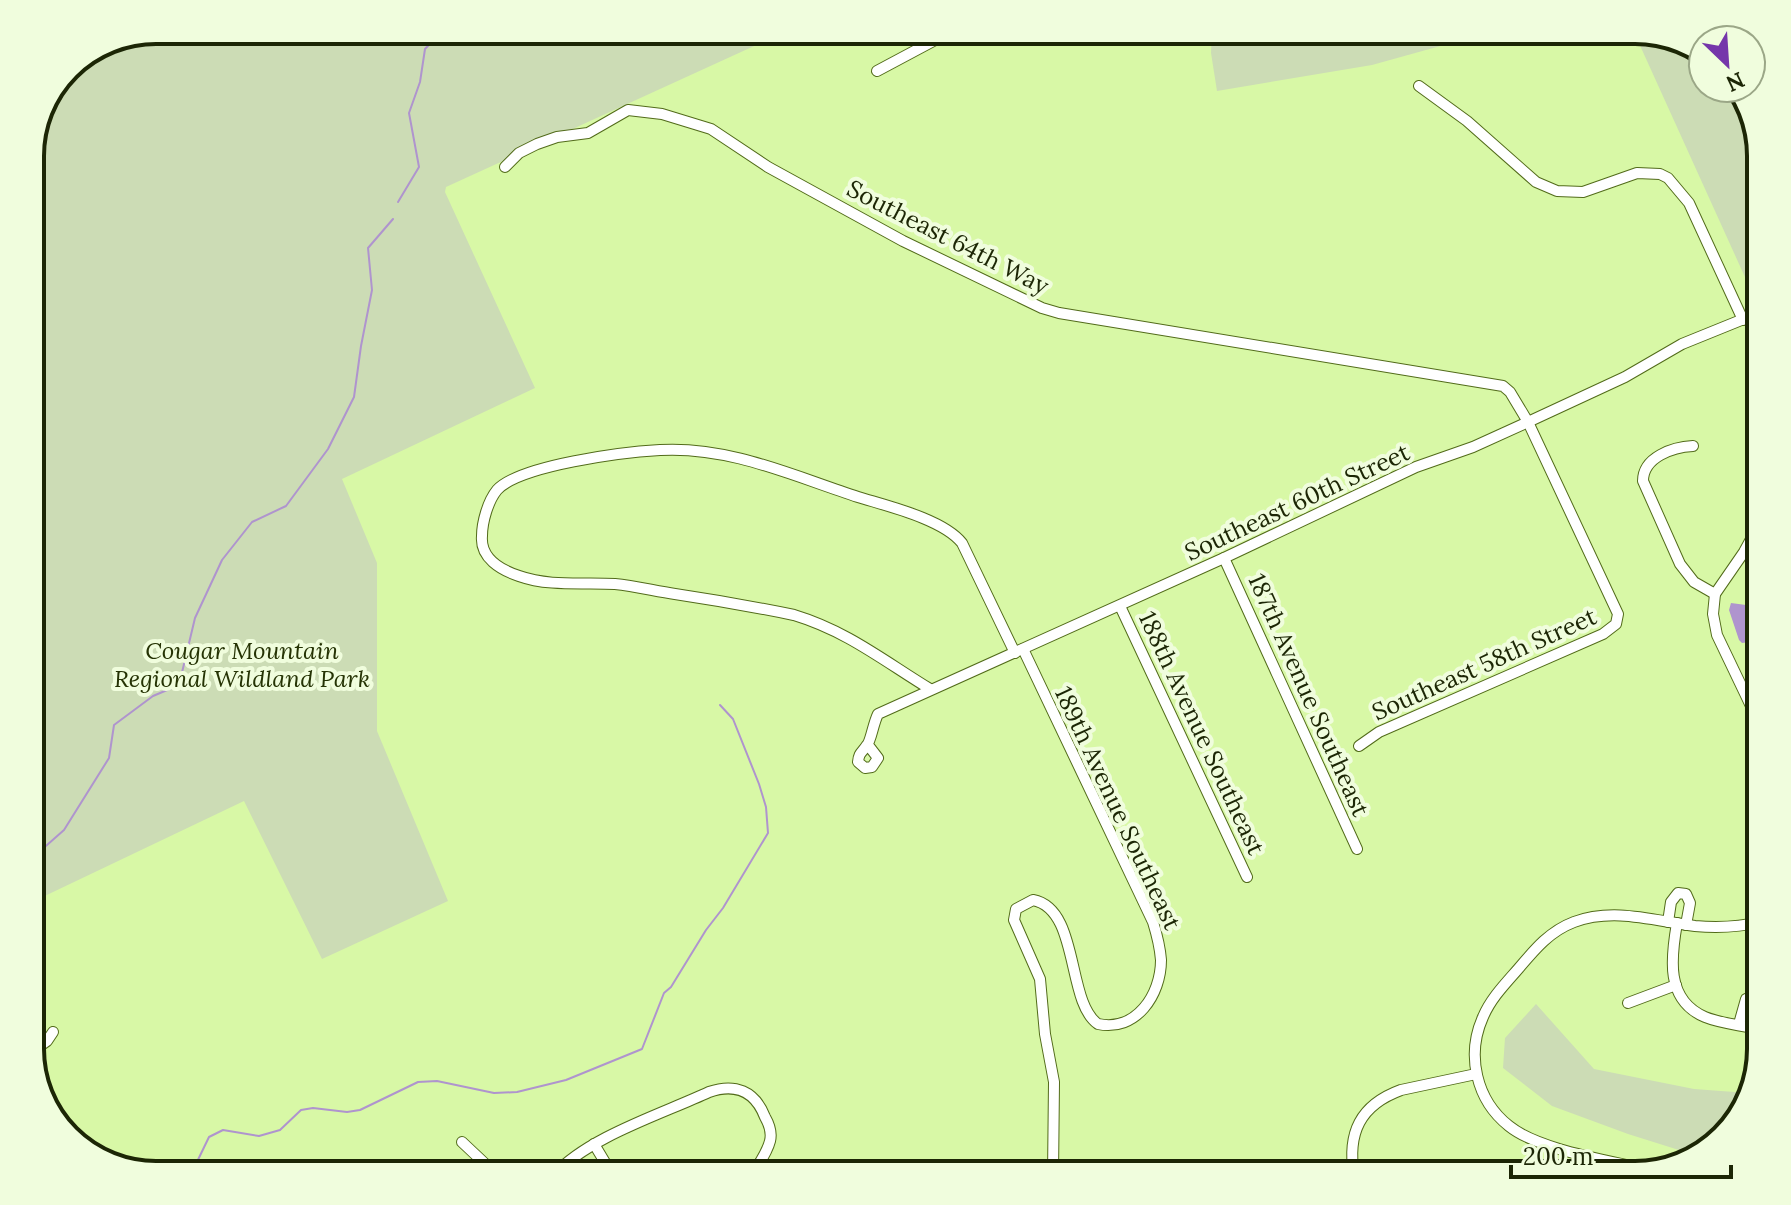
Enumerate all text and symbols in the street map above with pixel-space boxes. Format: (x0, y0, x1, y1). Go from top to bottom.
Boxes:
north arrow (1687, 24, 1767, 104)
text: N (1722, 66, 1749, 98)
street label: Southeast 64th Way (842, 173, 1054, 301)
street label: Southeast 60th Street (1180, 436, 1415, 568)
street label: 187th Avenue Southeast (1241, 569, 1377, 822)
street label: Southeast 58th Street (1367, 600, 1602, 727)
street label: 188th Avenue Southeast (1132, 606, 1272, 860)
park label: Cougar Mountain Regional Wildland Park (114, 635, 370, 694)
street label: 189th Avenue Southeast (1048, 681, 1188, 935)
scale bar (1511, 1129, 1731, 1179)
text: 200 m (1523, 1141, 1593, 1172)

